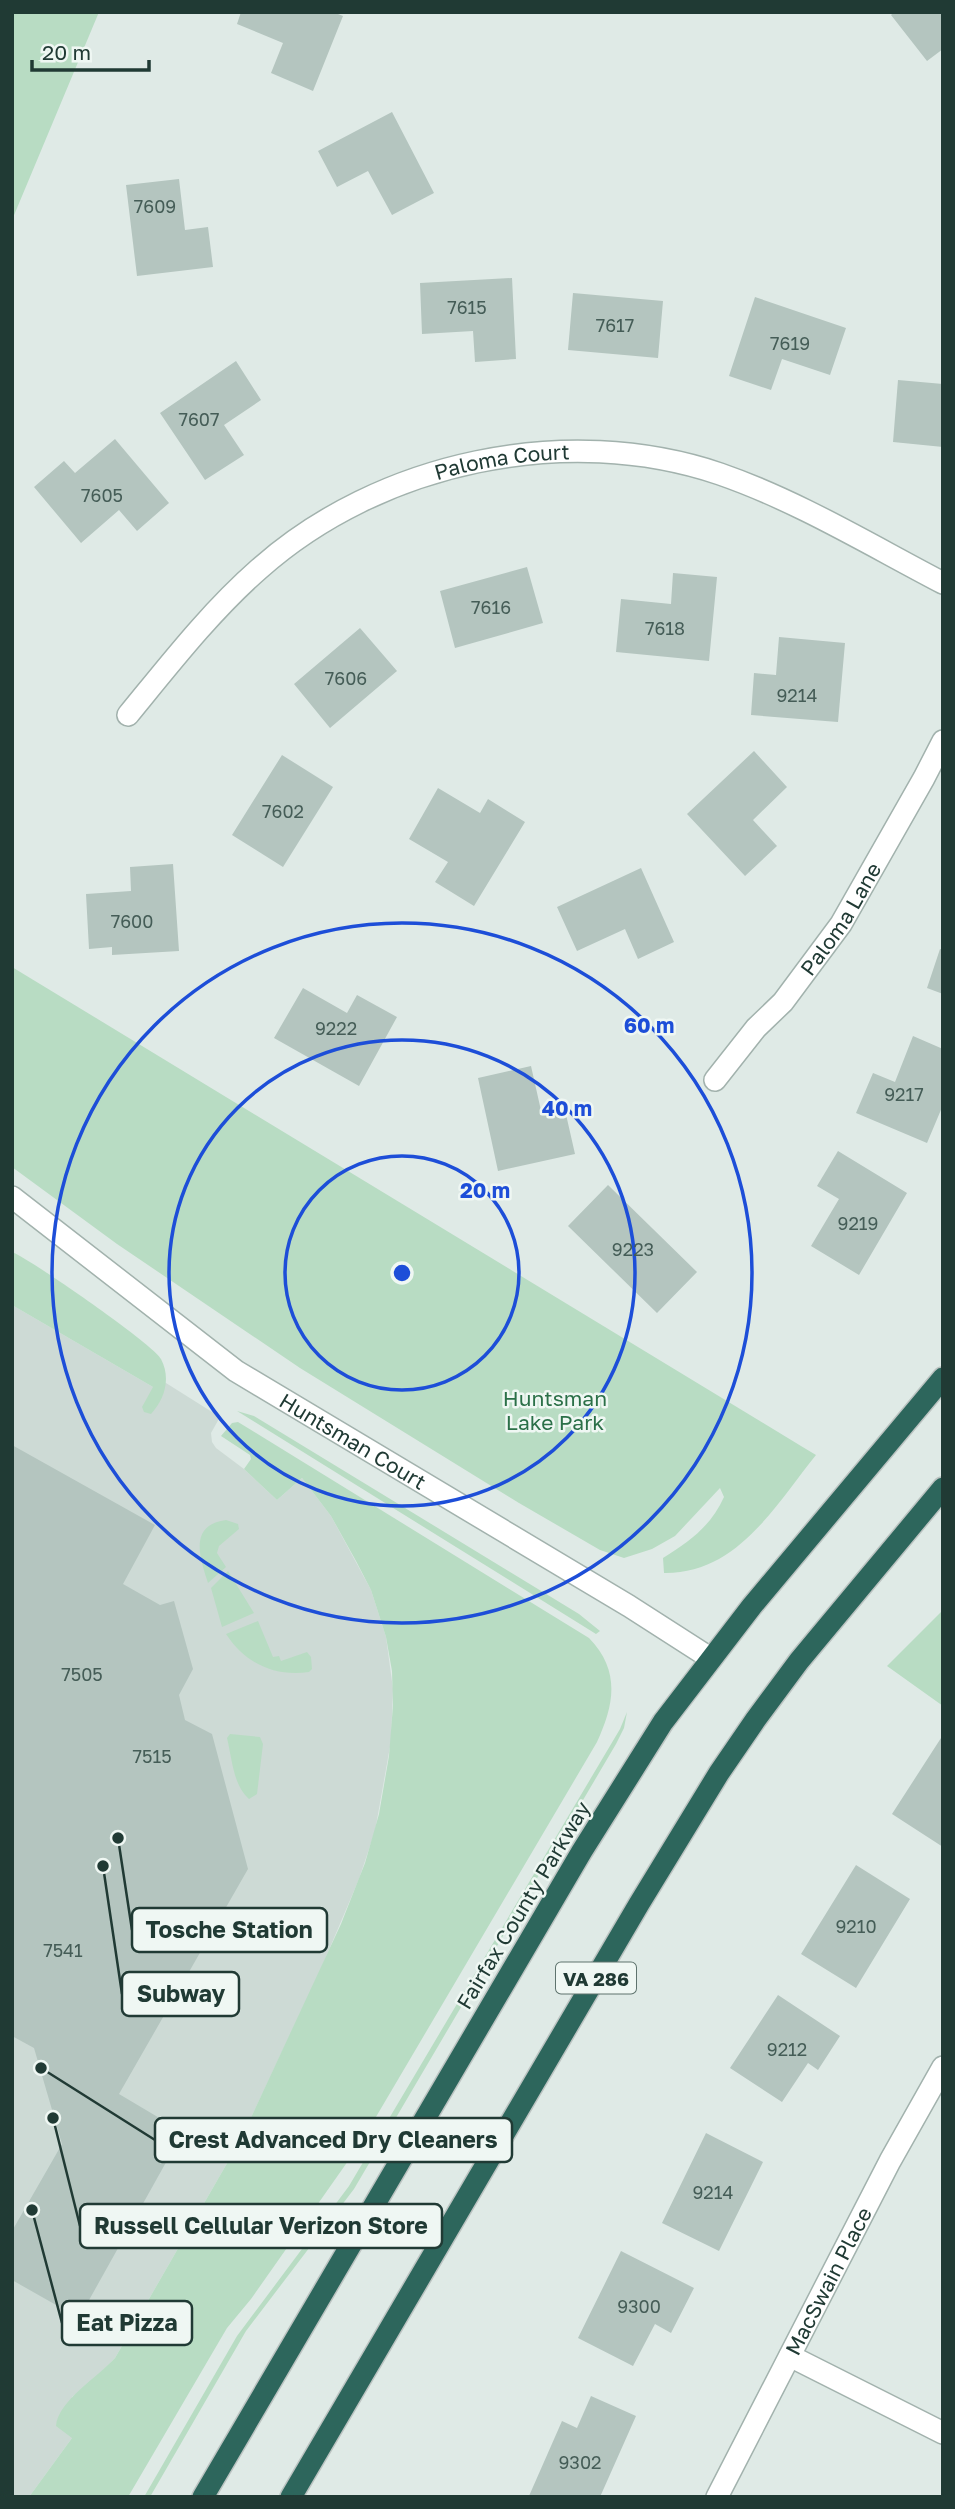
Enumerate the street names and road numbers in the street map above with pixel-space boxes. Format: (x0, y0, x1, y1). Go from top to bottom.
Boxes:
street label: Paloma Court (431, 438, 570, 485)
street label: Paloma Lane (794, 858, 886, 980)
street label: Huntsman Court (275, 1387, 431, 1495)
street label: Fairfax County Parkway (451, 1796, 595, 2014)
road number: VA 286 (556, 1962, 636, 1994)
street label: MacSwain Place (779, 2203, 877, 2359)

